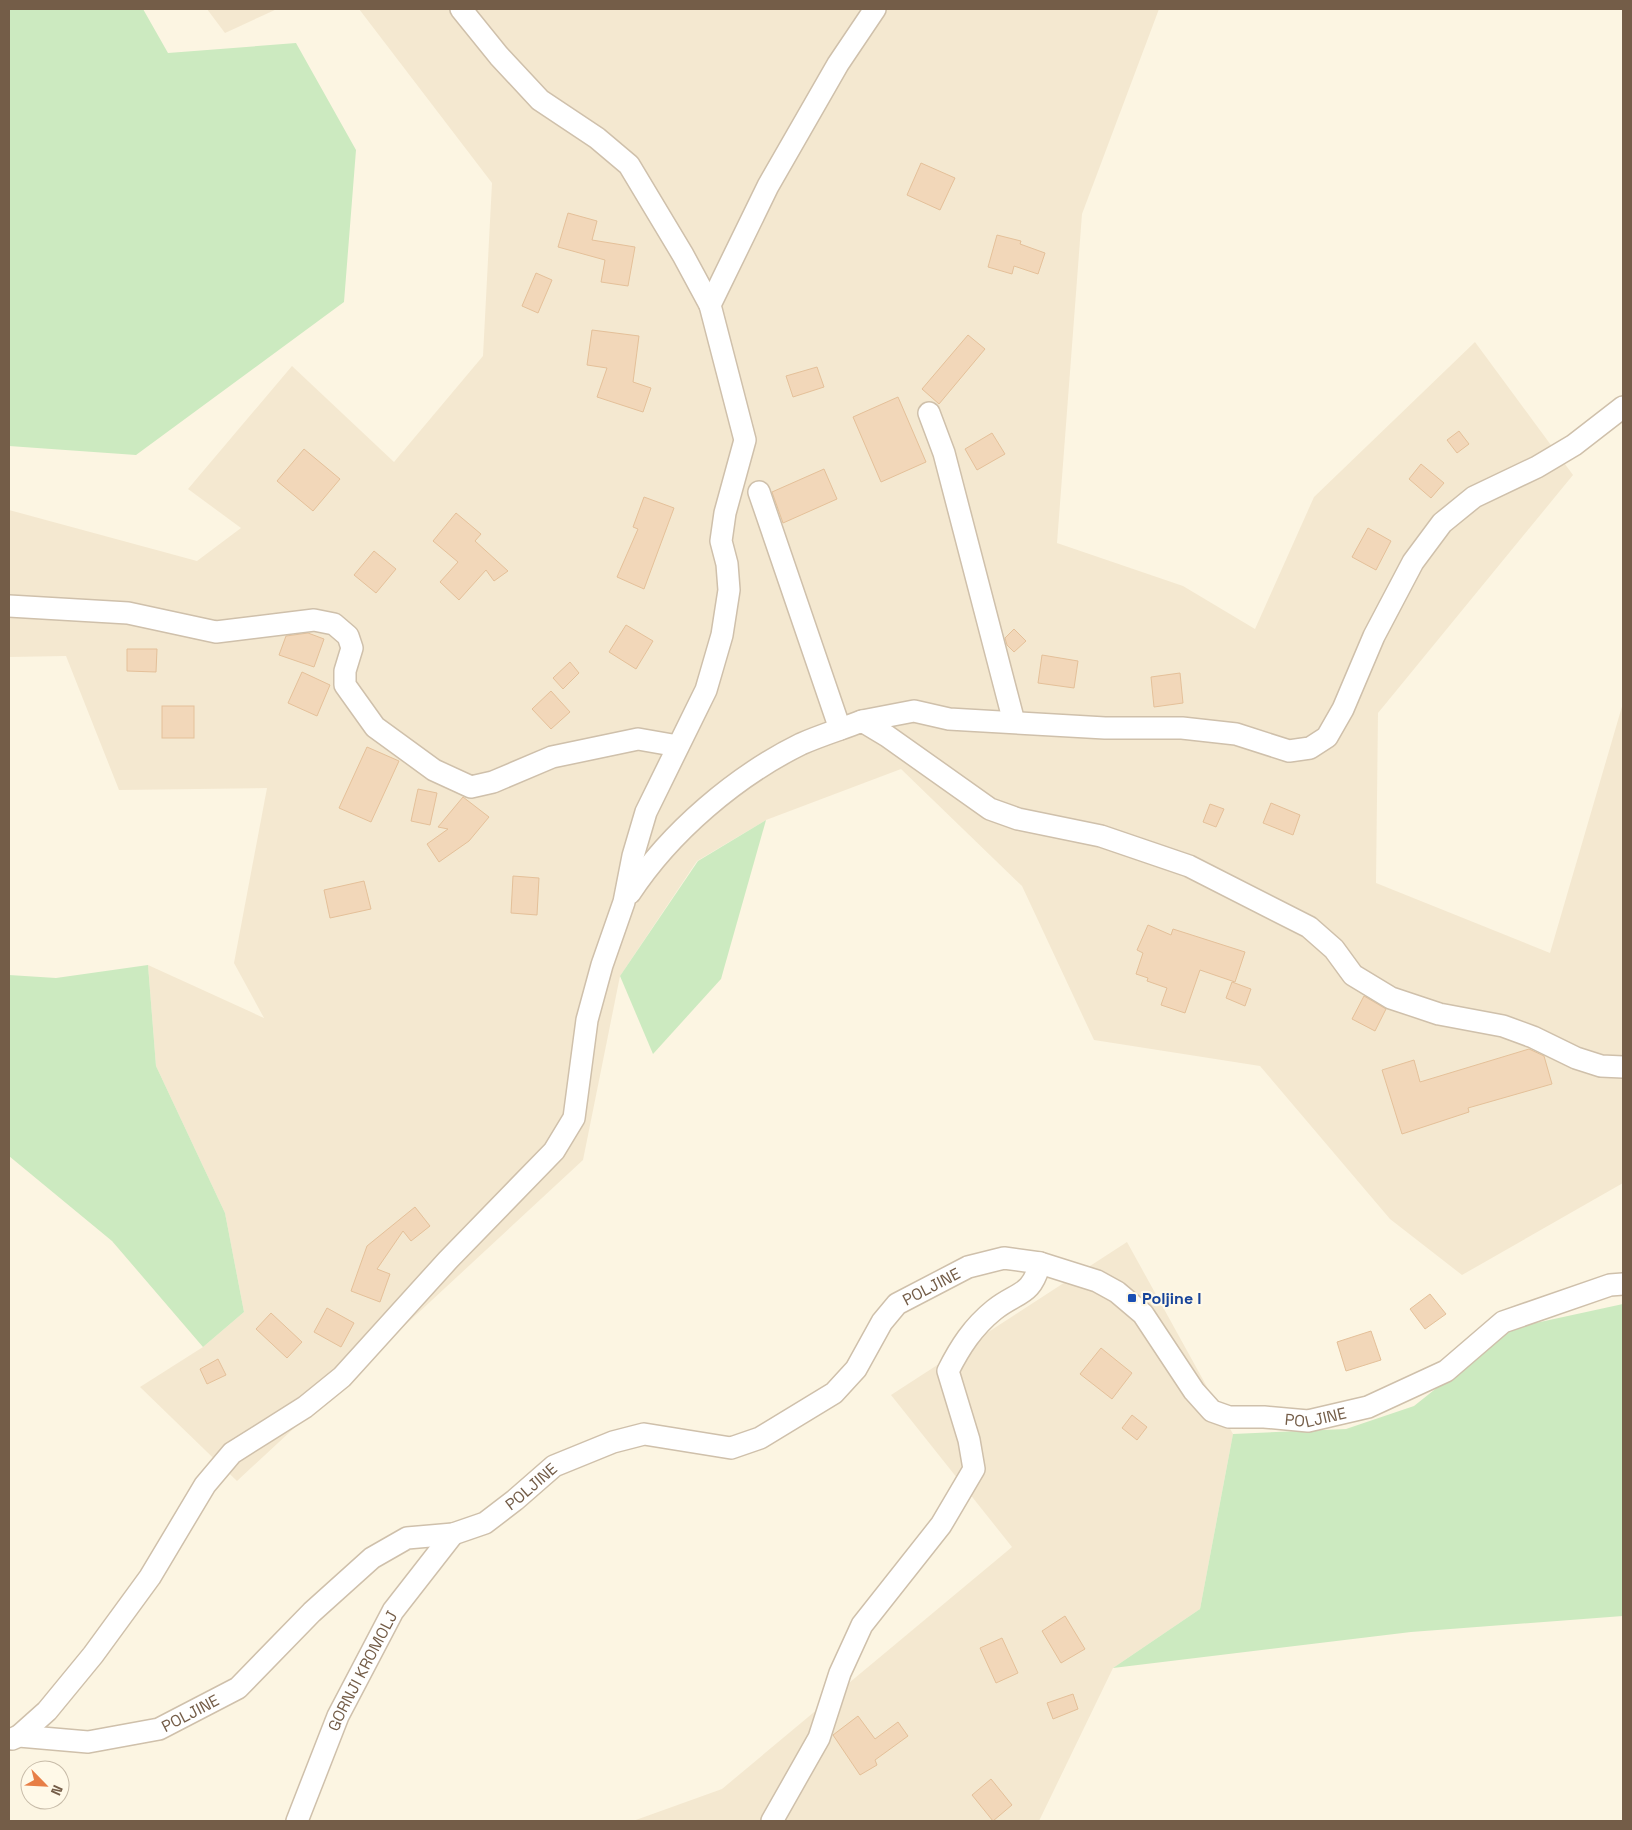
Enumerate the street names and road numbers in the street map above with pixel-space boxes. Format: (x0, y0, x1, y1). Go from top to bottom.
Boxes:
street label: POLJINE (899, 1263, 964, 1310)
street label: POLJINE (1284, 1402, 1348, 1432)
street label: POLJINE (501, 1458, 561, 1515)
street label: GORNJI KROMOLJ (323, 1607, 402, 1734)
street label: POLJINE (158, 1690, 223, 1737)

